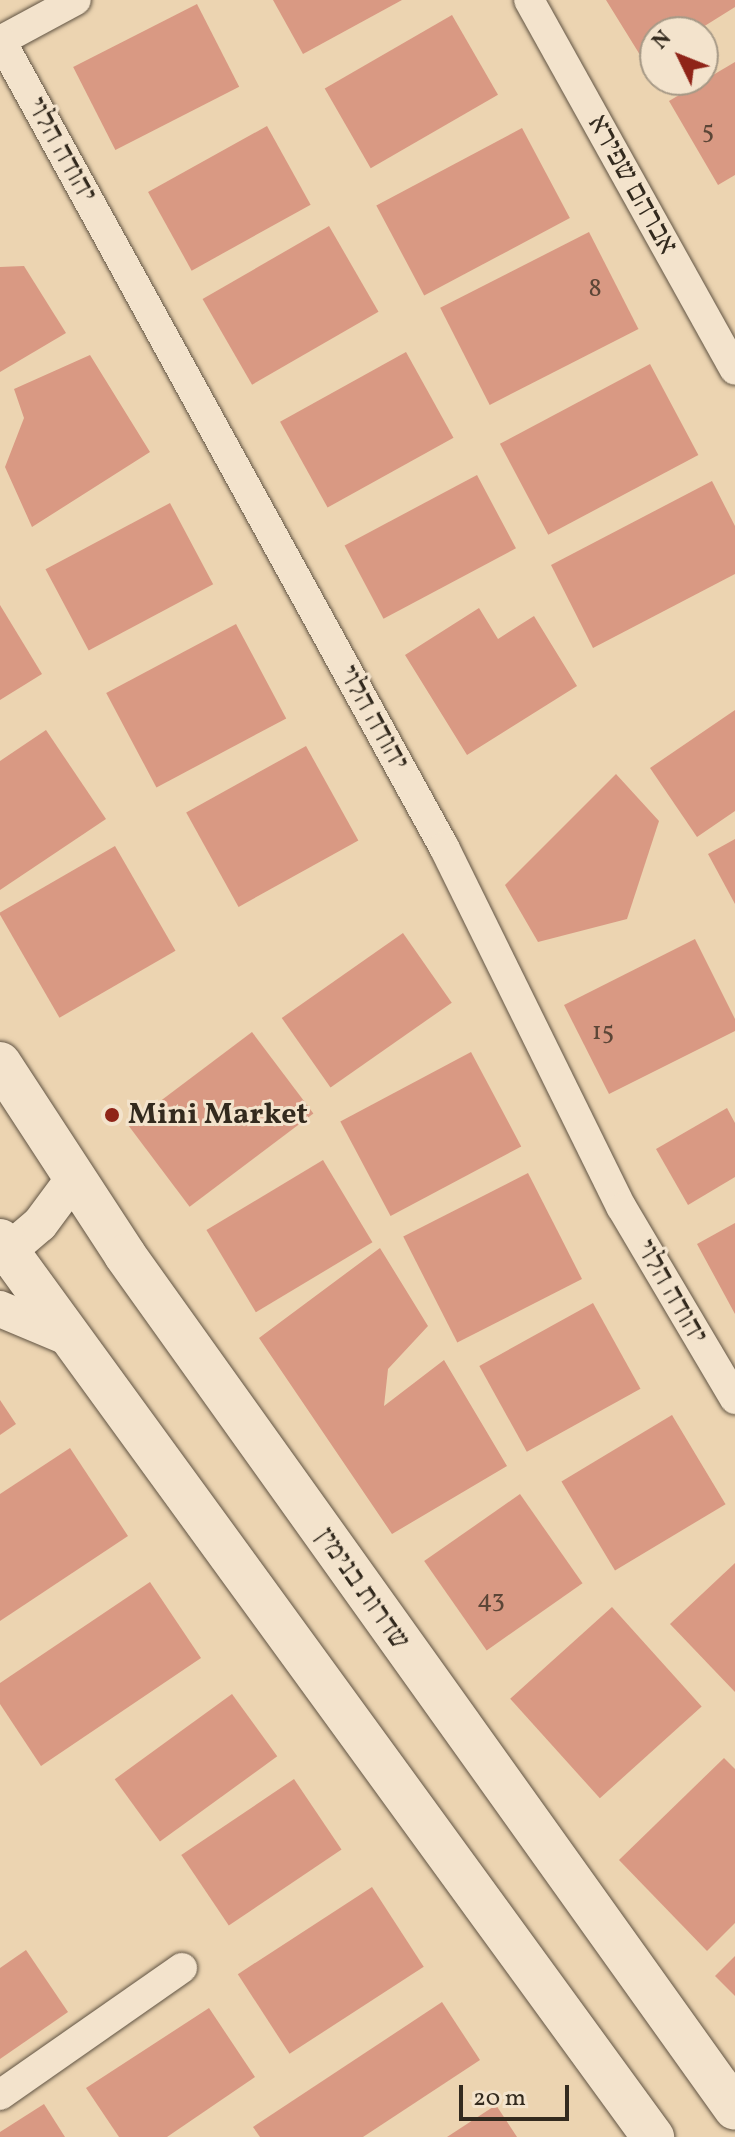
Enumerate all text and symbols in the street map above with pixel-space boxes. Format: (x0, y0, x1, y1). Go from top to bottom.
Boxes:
north arrow (639, 16, 719, 96)
text: N (646, 24, 679, 57)
street label: יהודה הלוי (18, 91, 104, 209)
street label: אברהם שפירא (579, 109, 685, 261)
house number: 5 (702, 116, 714, 148)
house number: 8 (588, 274, 602, 306)
street label: יהודה הלוי (330, 659, 416, 777)
house number: 15 (592, 1017, 614, 1049)
place label: Mini Market (128, 1097, 308, 1133)
marker: Mini Market (103, 1106, 121, 1124)
street label: יהודה הלוי (627, 1233, 715, 1351)
street label: שדרות בנימין (307, 1521, 417, 1657)
house number: 43 (477, 1585, 505, 1617)
scale bar (463, 2069, 573, 2119)
text: 20 m (473, 2082, 526, 2116)

